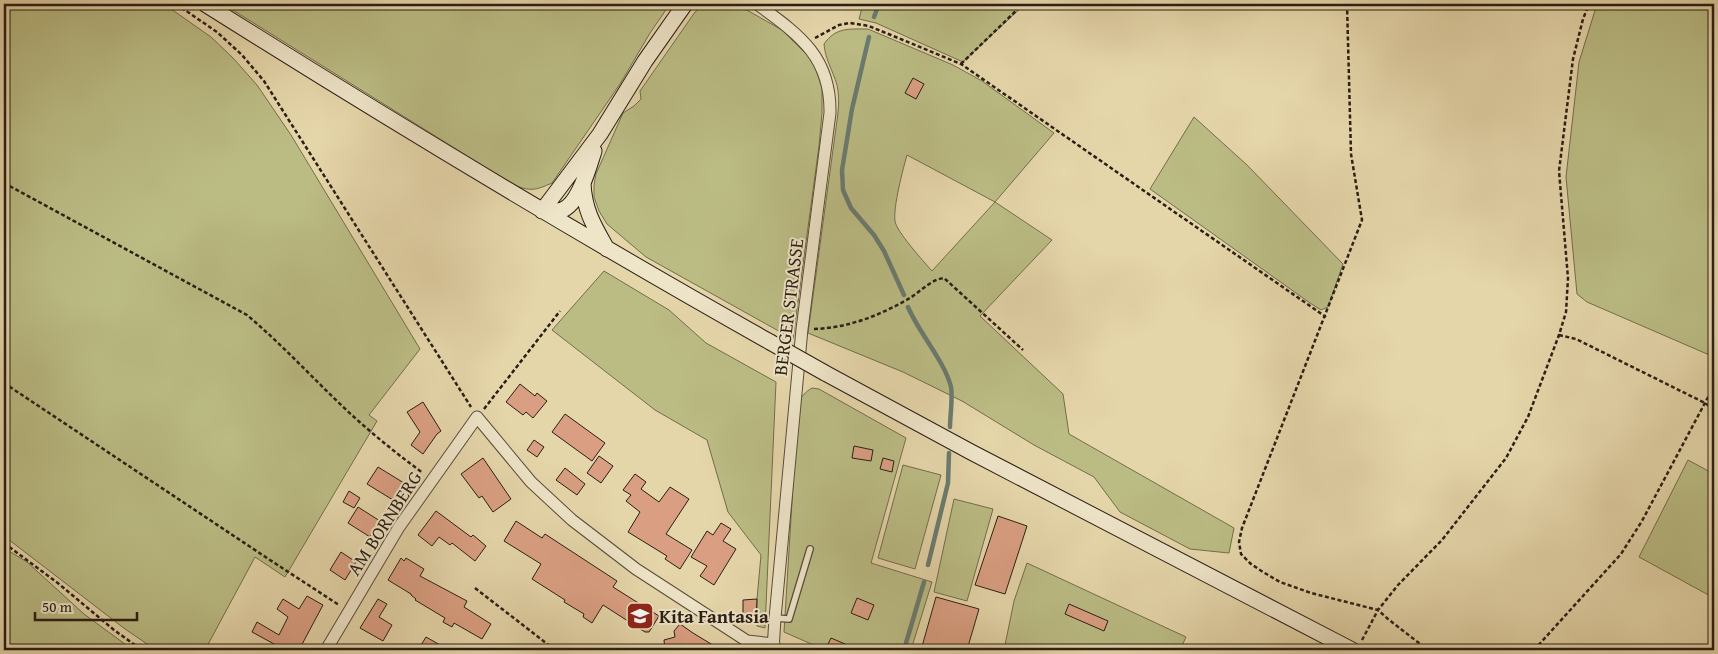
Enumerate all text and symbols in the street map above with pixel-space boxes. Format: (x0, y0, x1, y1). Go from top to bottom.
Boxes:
street label: BERGER STRASSE (766, 237, 810, 377)
street label: AM BORNBERG (340, 465, 428, 581)
scale bar (35, 589, 138, 621)
text: 50 m (42, 596, 73, 617)
school or university icon: Kita Fantasia (625, 601, 655, 631)
place label: Kita Fantasia (659, 602, 769, 630)

